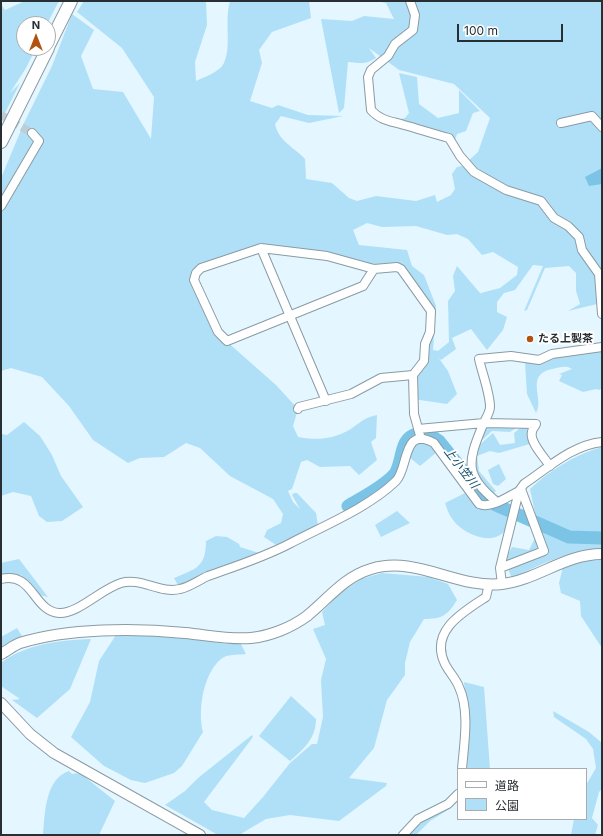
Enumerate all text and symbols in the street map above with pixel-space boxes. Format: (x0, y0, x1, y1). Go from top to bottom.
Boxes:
north arrow (16, 16, 56, 56)
scale bar (459, 16, 565, 42)
text: N (32, 18, 40, 32)
text: 100 m (464, 23, 498, 38)
place label: たる上製茶 (538, 332, 593, 346)
marker: たる上製茶 (525, 334, 535, 344)
water label: 上小笠川 (441, 445, 481, 491)
legend (457, 768, 587, 820)
text: 道路 (495, 778, 519, 793)
text: 公園 (495, 798, 519, 813)

